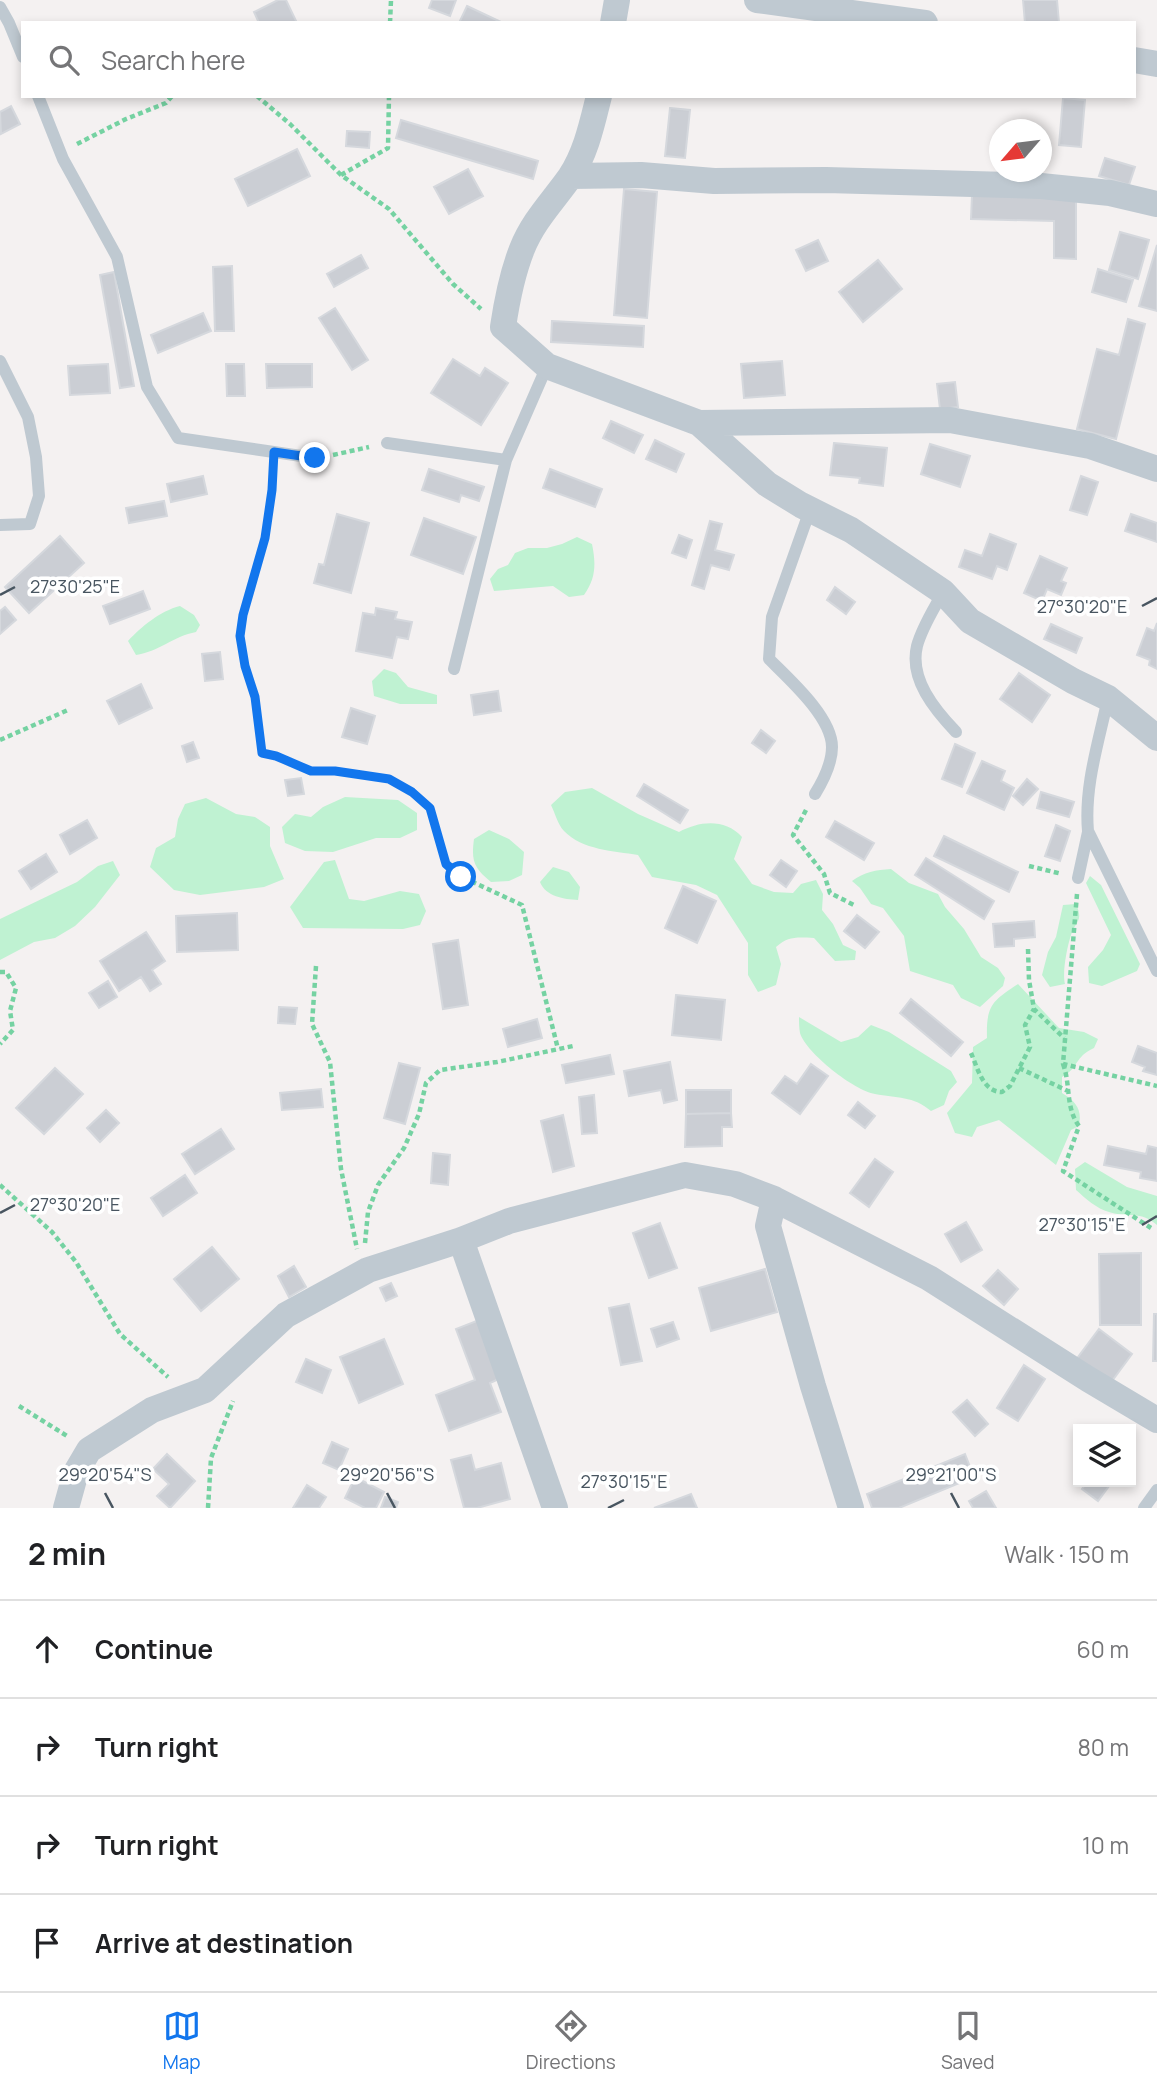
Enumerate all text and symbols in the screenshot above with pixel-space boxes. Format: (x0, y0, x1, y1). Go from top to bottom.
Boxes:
search box (21, 21, 1136, 98)
icon: search (45, 41, 83, 79)
text: Search here (101, 42, 246, 78)
north arrow (989, 119, 1052, 182)
route end (299, 442, 330, 473)
text: 27°30'25"E (30, 574, 120, 598)
text: 27°30'20"E (1037, 594, 1127, 618)
route start (445, 861, 476, 892)
text: 27°30'20"E (30, 1192, 120, 1216)
text: 27°30'15"E (1039, 1212, 1125, 1236)
map controls (1073, 1424, 1136, 1487)
button: layers (1073, 1424, 1136, 1487)
text: 29°20'54"S (58, 1462, 152, 1486)
text: 29°20'56"S (340, 1462, 434, 1486)
text: 29°21'00"S (906, 1462, 996, 1486)
text: 27°30'15"E (581, 1469, 667, 1493)
text: 2 min (28, 1533, 106, 1574)
text: Walk · 150 m (1004, 1538, 1129, 1570)
icon: ahead (28, 1630, 66, 1668)
text: Continue (95, 1631, 213, 1667)
text: 60 m (1077, 1633, 1129, 1665)
icon: right (28, 1728, 66, 1766)
text: Turn right (95, 1729, 219, 1765)
text: 80 m (1078, 1731, 1129, 1763)
icon: right (28, 1826, 66, 1864)
text: Turn right (95, 1827, 219, 1863)
text: 10 m (1082, 1829, 1129, 1861)
icon: arrive (28, 1924, 66, 1962)
text: Arrive at destination (95, 1925, 353, 1961)
tab: Map (163, 2007, 201, 2075)
tab: Directions (526, 2007, 616, 2075)
tab: Saved (941, 2007, 994, 2075)

